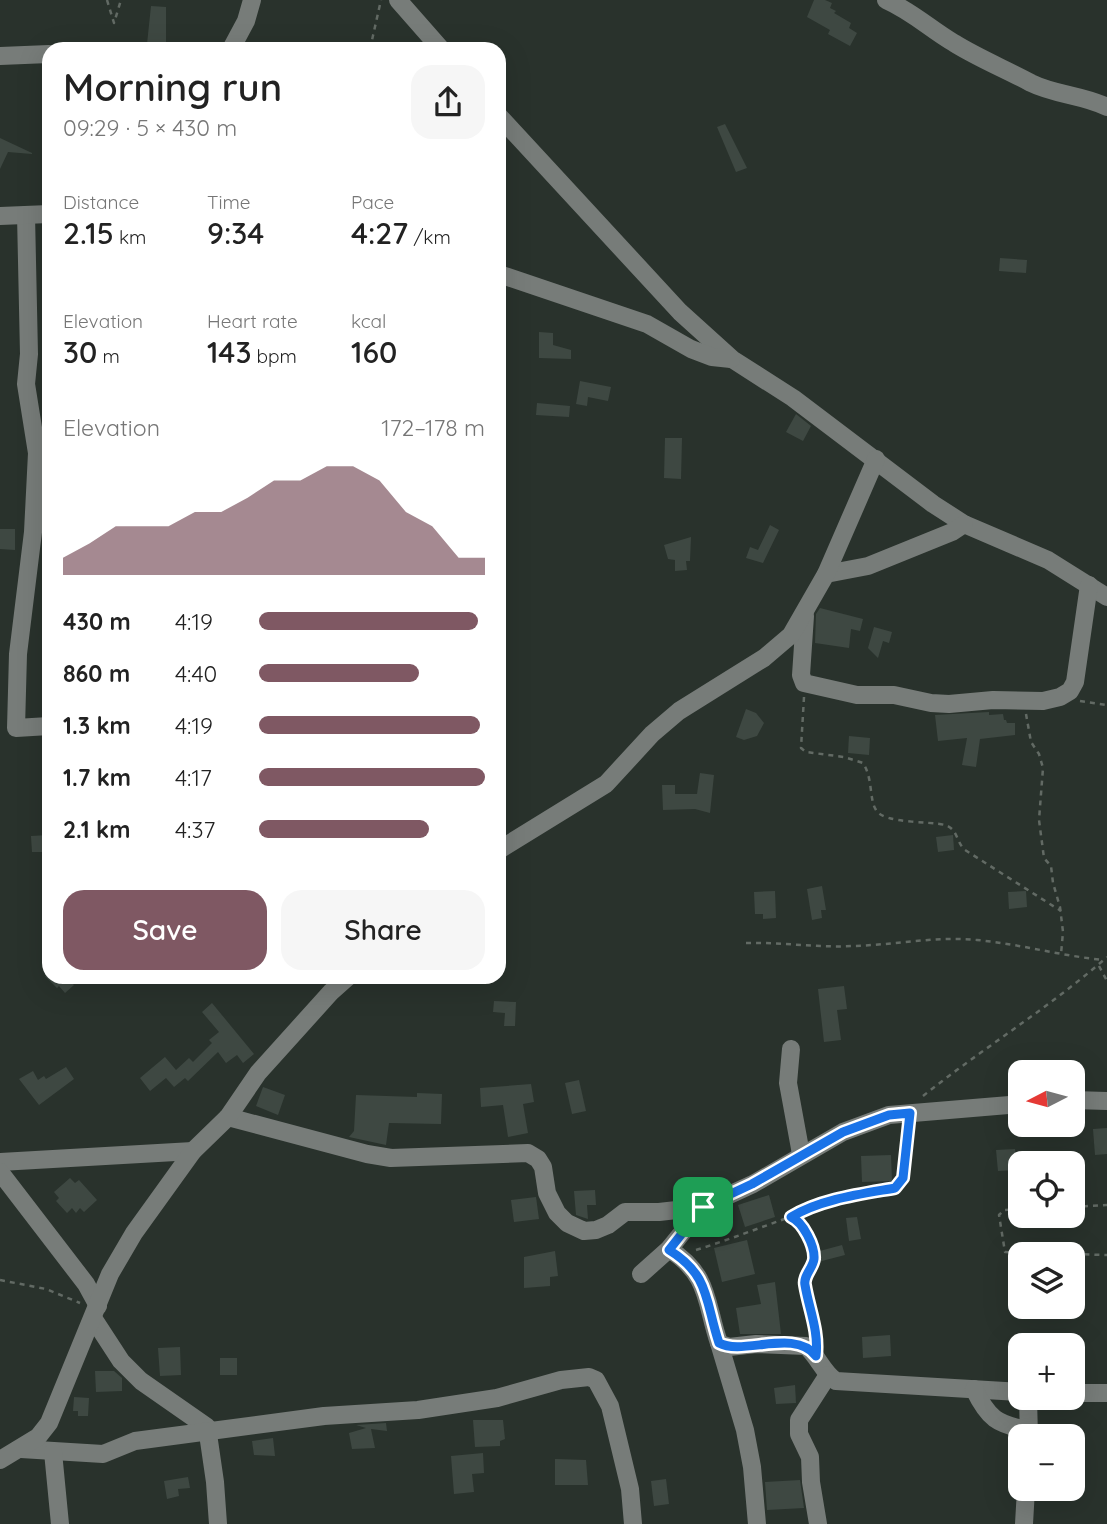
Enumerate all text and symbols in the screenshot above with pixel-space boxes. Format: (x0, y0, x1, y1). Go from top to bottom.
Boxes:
text: Morning run (63, 63, 282, 111)
button: share (411, 65, 485, 139)
text: 09:29 · 5 × 430 m (63, 113, 237, 142)
text: Distance (63, 190, 139, 214)
text: Time (207, 190, 251, 214)
text: Pace (351, 190, 394, 214)
text: 2.15 (63, 214, 114, 252)
text: 9:34 (207, 214, 264, 252)
text: 4:27 (351, 214, 408, 252)
text: km (114, 225, 146, 249)
text: /km (408, 225, 451, 249)
text: Elevation (63, 309, 143, 333)
text: Heart rate (207, 309, 298, 333)
text: kcal (351, 309, 386, 333)
text: 30 (63, 333, 97, 371)
text: 143 (207, 333, 251, 371)
text: 160 (351, 333, 397, 371)
text: m (97, 344, 120, 368)
text: bpm (251, 344, 297, 368)
text: Elevation (63, 413, 160, 442)
text: 172–178 m (381, 413, 485, 442)
text: 430 m (63, 607, 131, 636)
text: 4:19 (175, 607, 213, 636)
text: 860 m (63, 659, 130, 688)
text: 4:40 (175, 659, 217, 688)
text: 1.3 km (63, 711, 131, 740)
text: 4:19 (175, 711, 213, 740)
text: 1.7 km (63, 763, 131, 792)
text: 4:17 (175, 763, 212, 792)
text: 2.1 km (63, 815, 130, 844)
text: 4:37 (175, 815, 215, 844)
button: Save (63, 890, 267, 970)
button: Share (281, 890, 485, 970)
north arrow (1008, 1060, 1085, 1138)
map controls (1008, 1060, 1085, 1501)
button: locate (1008, 1151, 1085, 1228)
pin (673, 1177, 733, 1237)
icon: arrive (684, 1188, 722, 1226)
button: layers (1008, 1242, 1085, 1319)
button: + (1008, 1333, 1085, 1410)
button: − (1008, 1424, 1085, 1501)

